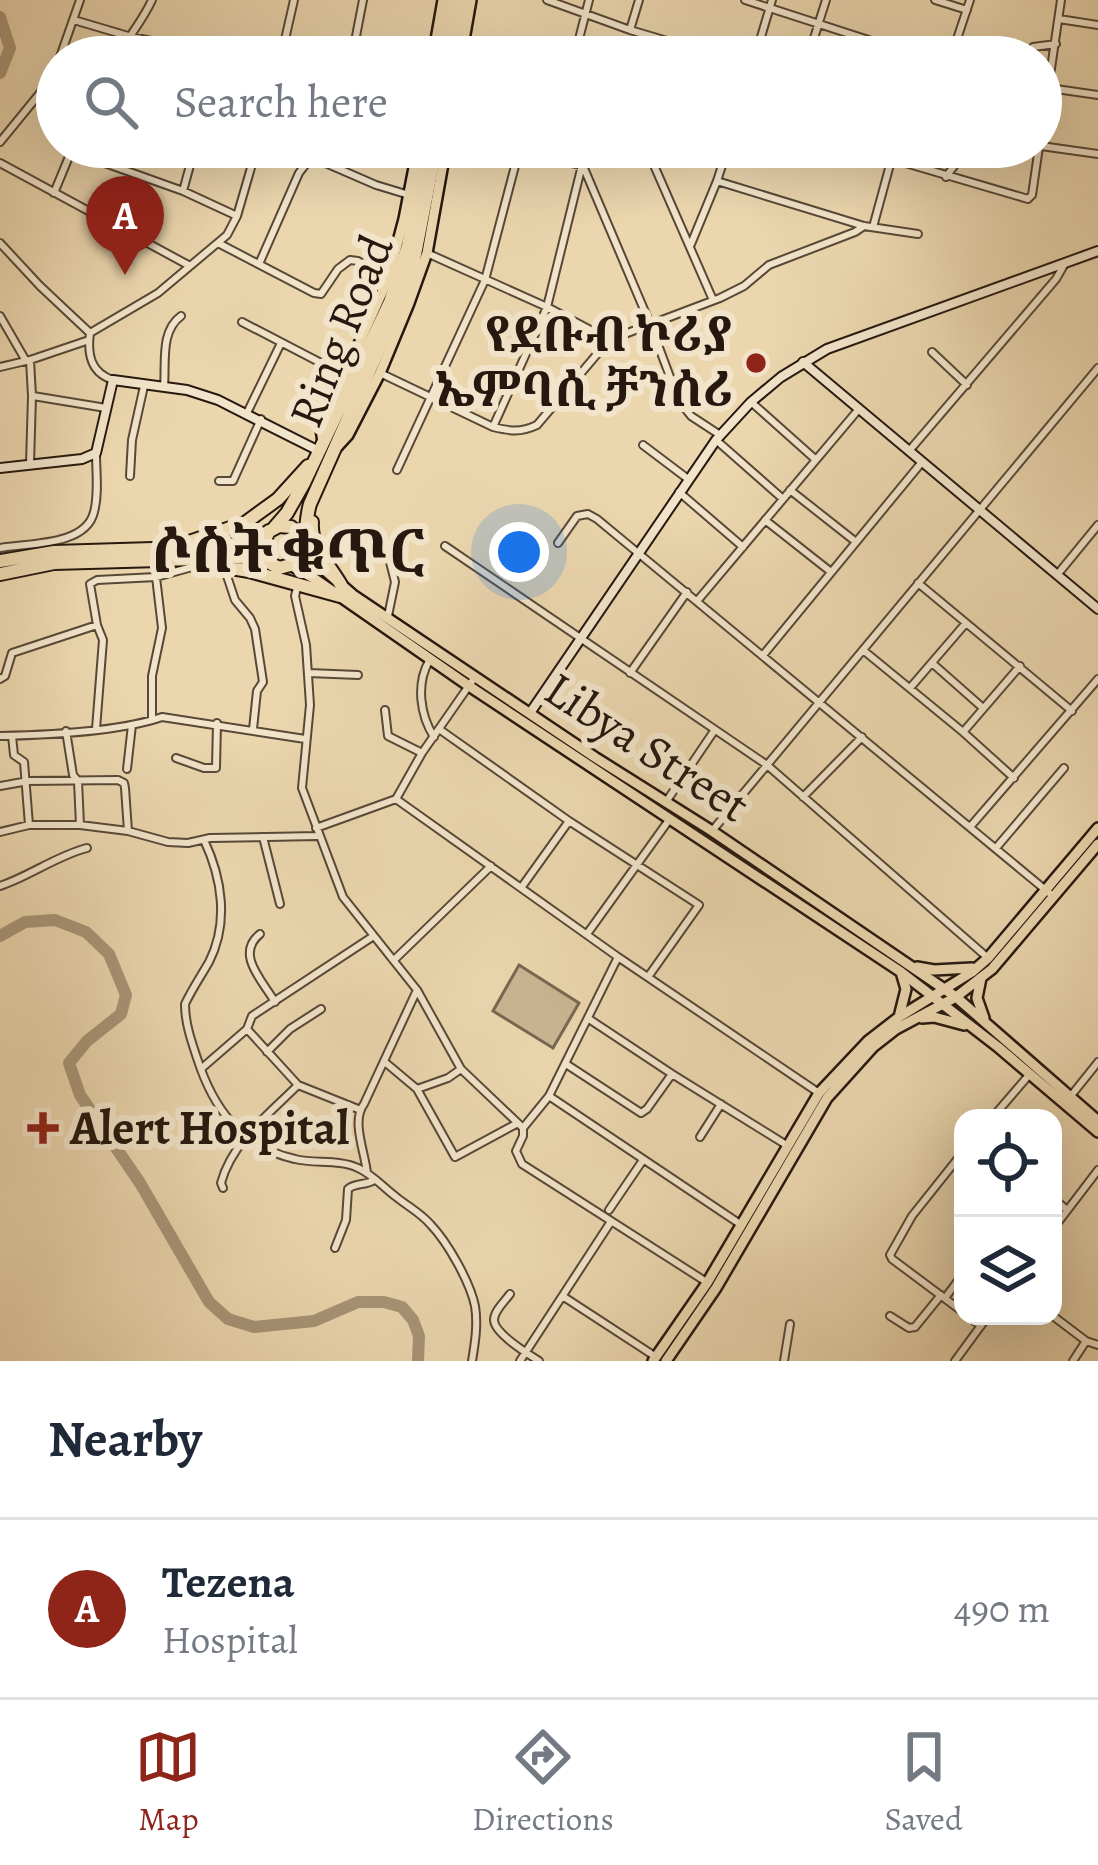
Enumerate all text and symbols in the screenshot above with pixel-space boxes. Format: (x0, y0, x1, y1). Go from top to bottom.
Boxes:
search box (36, 36, 1062, 168)
icon: search (78, 69, 144, 135)
text: Search here (174, 71, 388, 133)
pin: A (86, 176, 164, 275)
street label: Ring Road (273, 225, 410, 437)
place label: የደቡብ ኮሪያ ኤምባሲ ቻንሰሪ (435, 302, 732, 423)
marker: የደቡብ ኮሪያ ኤምባሲ ቻንሰሪ (743, 350, 769, 376)
district label: ሶስት ቁጥር (152, 511, 426, 593)
your location (489, 522, 549, 582)
street label: Libya Street (532, 656, 762, 838)
place label: Alert Hospital (69, 1095, 350, 1161)
map controls (954, 1109, 1062, 1325)
button: locate (954, 1109, 1062, 1217)
marker: Alert Hospital (27, 1112, 59, 1144)
button: layers (954, 1217, 1062, 1325)
text: Nearby (48, 1404, 202, 1474)
text: Tezena (162, 1551, 295, 1613)
text: A (75, 1582, 99, 1635)
text: 490 m (954, 1582, 1050, 1635)
text: Hospital (162, 1613, 298, 1666)
tab: Map (135, 1724, 201, 1841)
tab: Directions (472, 1724, 614, 1841)
tab: Saved (884, 1724, 963, 1841)

